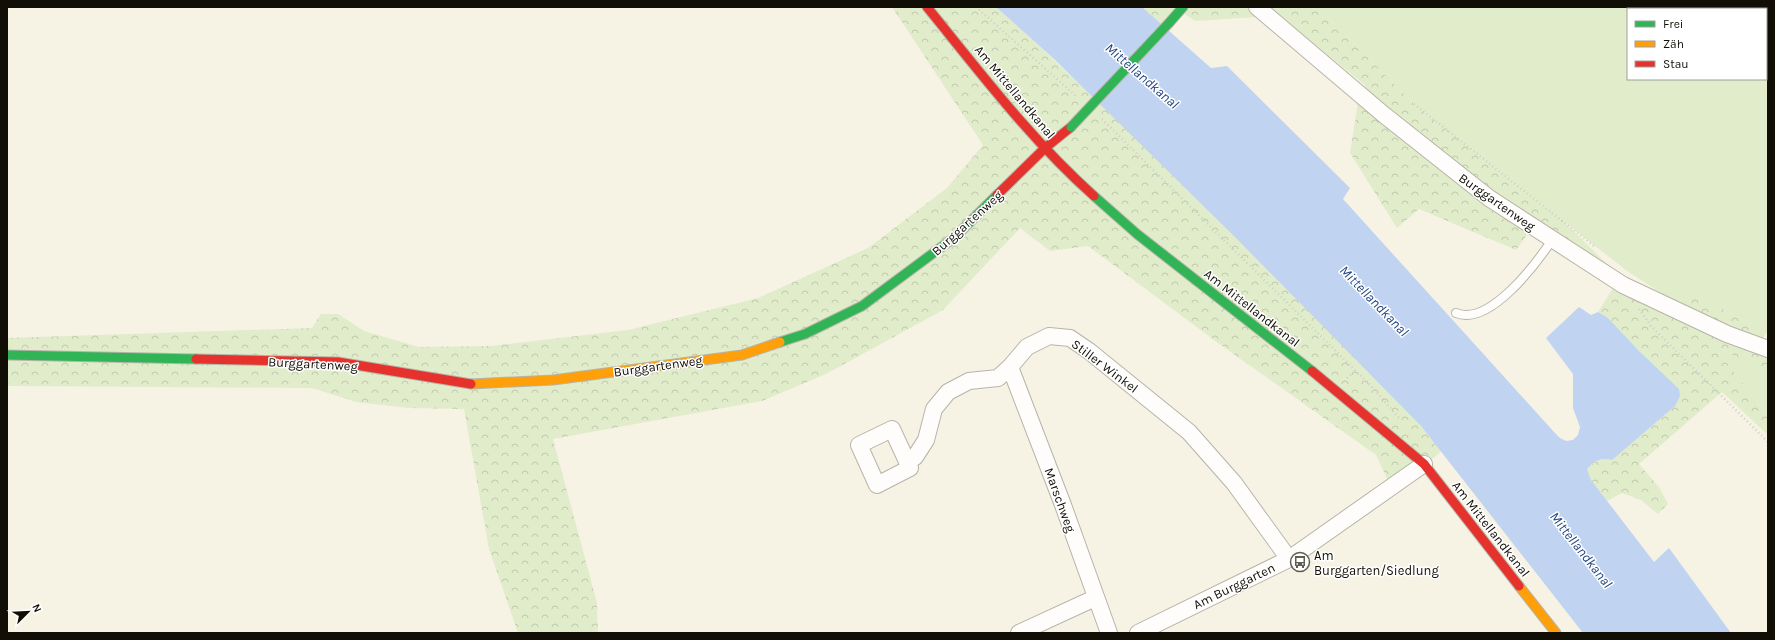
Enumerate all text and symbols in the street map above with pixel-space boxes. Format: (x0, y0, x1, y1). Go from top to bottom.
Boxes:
legend (1627, 8, 1767, 80)
text: Frei (1663, 17, 1683, 31)
text: Zäh (1663, 37, 1684, 51)
water label: Mittellandkanal (1102, 39, 1183, 113)
street label: Am Mittellandkanal (972, 42, 1058, 142)
text: Stau (1663, 57, 1689, 71)
street label: Burggartenweg (1456, 170, 1539, 234)
street label: Burggartenweg (929, 187, 1006, 259)
water label: Mittellandkanal (1336, 262, 1412, 340)
street label: Am Mittellandkanal (1201, 266, 1303, 350)
street label: Stiller Winkel (1069, 336, 1141, 396)
street label: Burggartenweg (612, 352, 704, 380)
street label: Burggartenweg (268, 354, 359, 374)
street label: Marschweg (1041, 466, 1079, 535)
street label: Am Mittellandkanal (1449, 478, 1533, 580)
water label: Mittellandkanal (1546, 509, 1616, 592)
place label: Am Burggarten/Siedlung (1314, 548, 1439, 578)
bus stop icon: Am Burggarten/Siedlung (1289, 551, 1311, 573)
street label: Am Burggarten (1191, 560, 1277, 612)
north arrow (8, 592, 48, 632)
text: N (29, 602, 44, 614)

